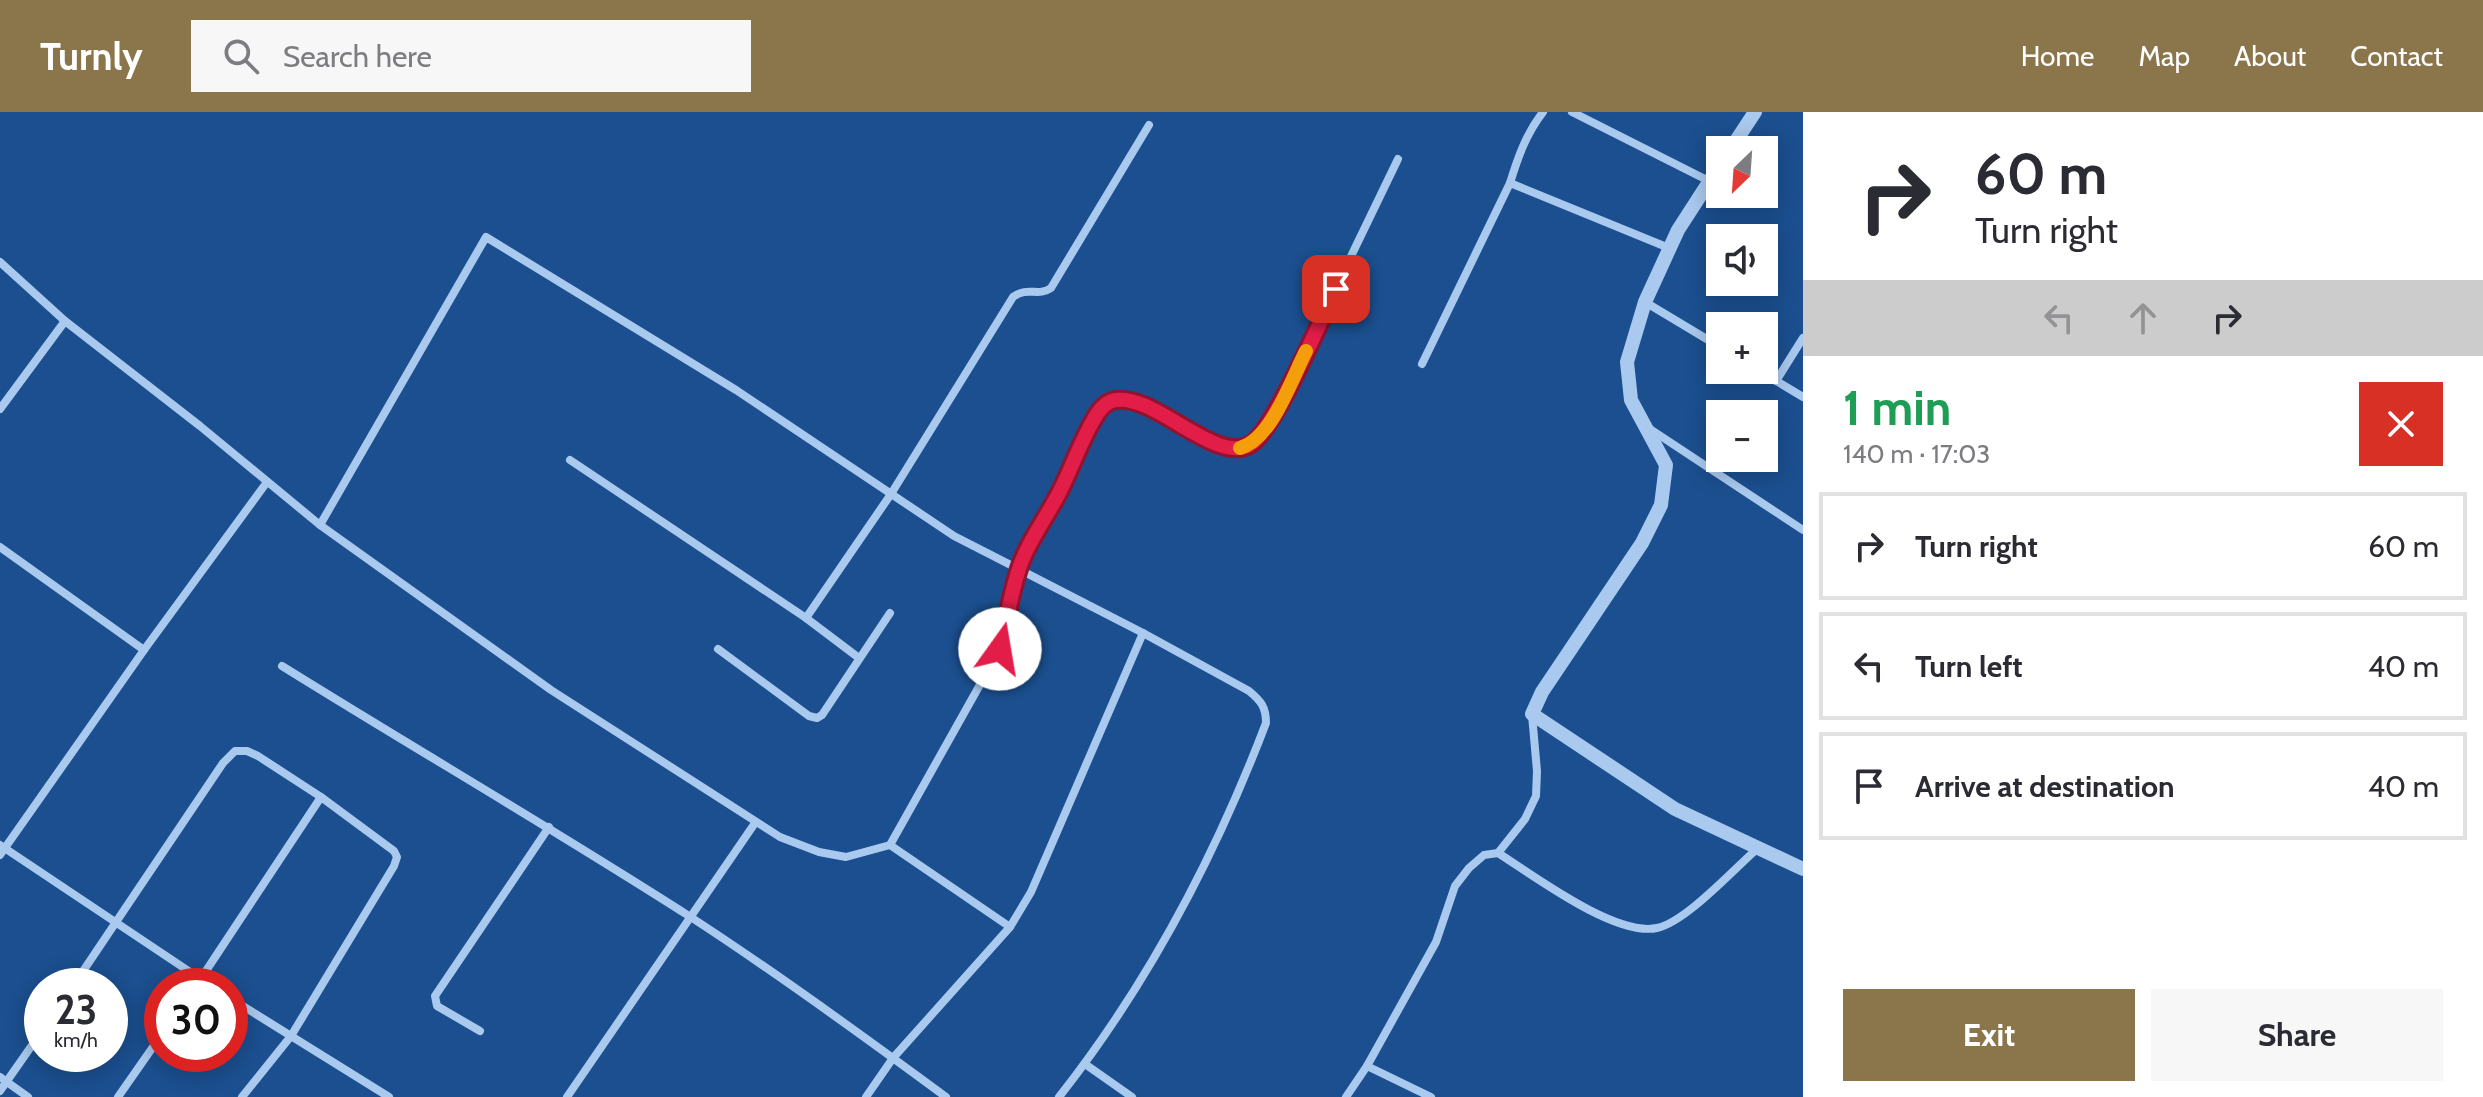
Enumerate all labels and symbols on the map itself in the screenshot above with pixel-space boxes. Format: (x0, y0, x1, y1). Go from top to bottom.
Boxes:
north arrow (1706, 136, 1778, 208)
pin (1302, 255, 1370, 323)
position arrow (958, 607, 1042, 691)
speed limit sign: 30 (144, 968, 248, 1072)

